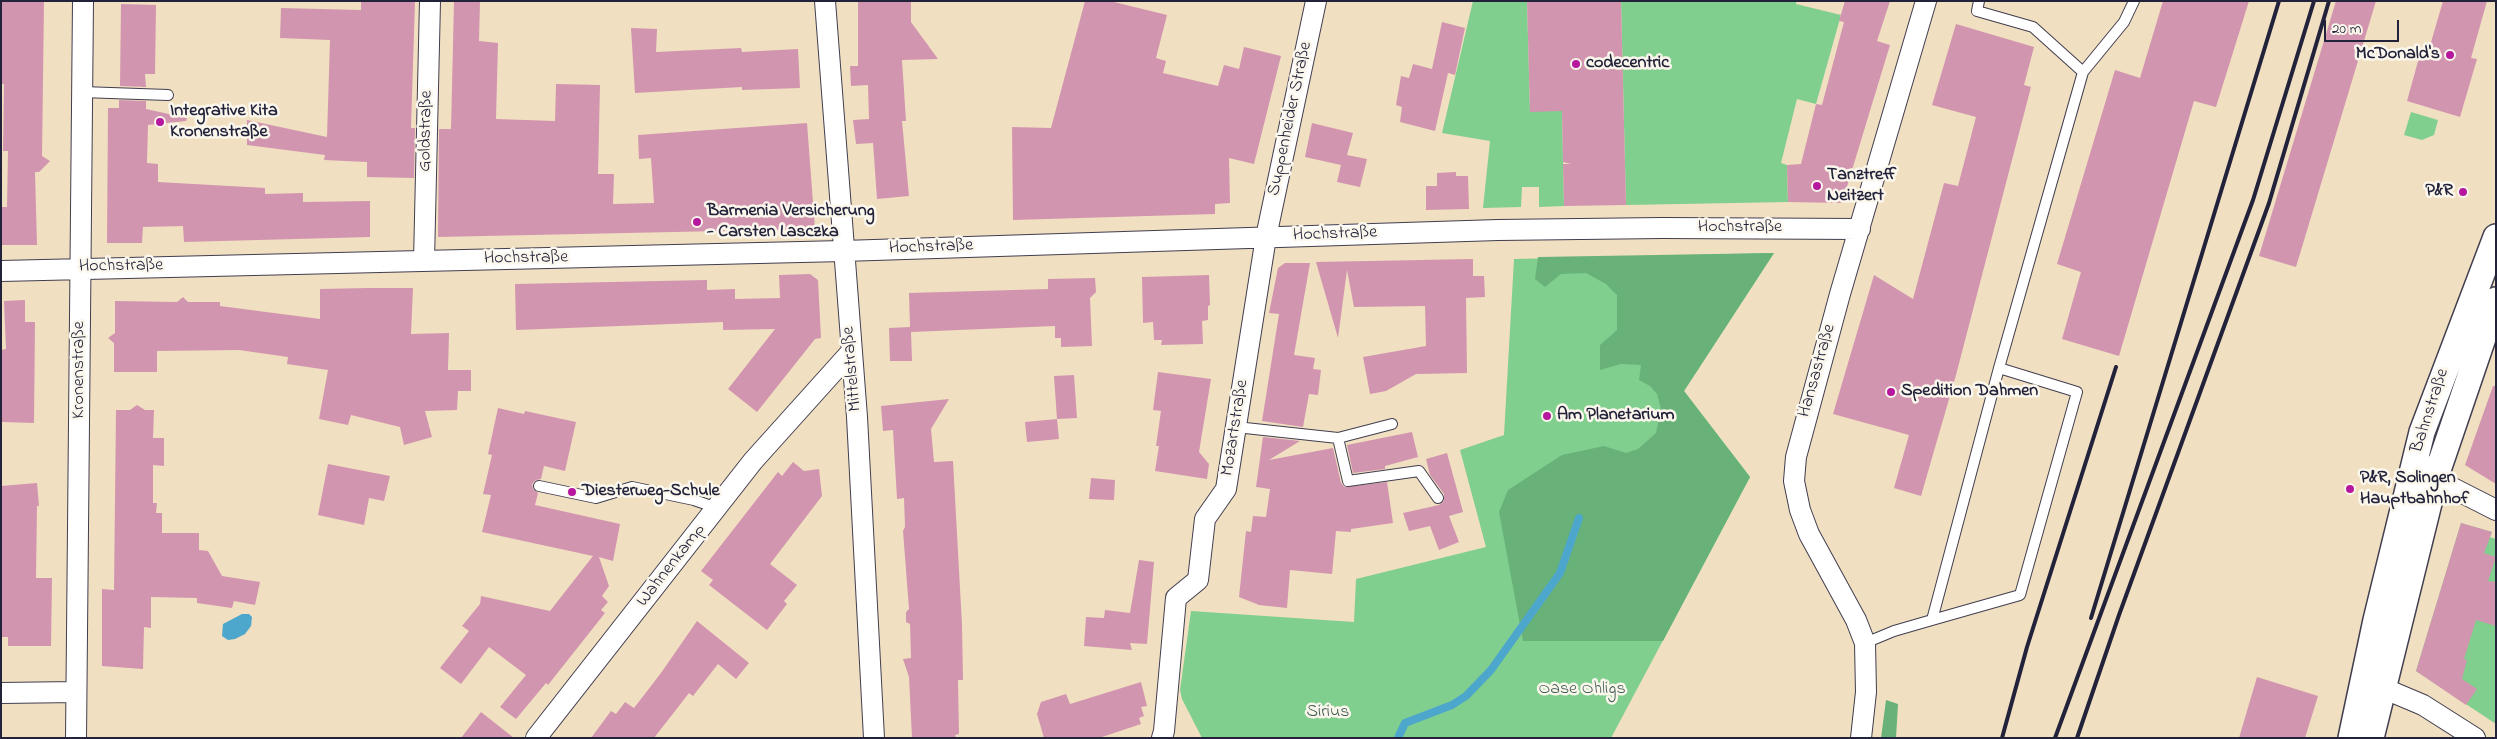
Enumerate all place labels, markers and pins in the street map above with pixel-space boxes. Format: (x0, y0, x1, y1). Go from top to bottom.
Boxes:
place label: McDonald's (2356, 44, 2440, 66)
marker: McDonald's (2444, 49, 2456, 61)
place label: codecentric (1586, 53, 1669, 75)
marker: codecentric (1570, 58, 1582, 70)
place label: Integrative Kita Kronenstraße (170, 101, 278, 144)
marker: Integrative Kita Kronenstraße (154, 116, 166, 128)
place label: Tanztreff Neitzert (1827, 165, 1896, 208)
marker: Tanztreff Neitzert (1811, 180, 1823, 192)
place label: P&R (2425, 181, 2453, 203)
marker: P&R (2457, 186, 2469, 198)
place label: Barmenia Versicherung - Carsten Lasczka (707, 201, 875, 243)
marker: Barmenia Versicherung - Carsten Lasczka (691, 216, 703, 228)
place label: Spedition Dahmen (1901, 381, 2038, 403)
marker: Spedition Dahmen (1885, 386, 1897, 398)
place label: Am Planetarium (1557, 405, 1674, 427)
marker: Am Planetarium (1541, 410, 1553, 422)
place label: P&R, Solingen Hauptbahnhof (2360, 468, 2469, 510)
place label: Diesterweg-Schule (582, 481, 720, 503)
marker: P&R, Solingen Hauptbahnhof (2344, 483, 2356, 495)
marker: Diesterweg-Schule (566, 486, 578, 498)

